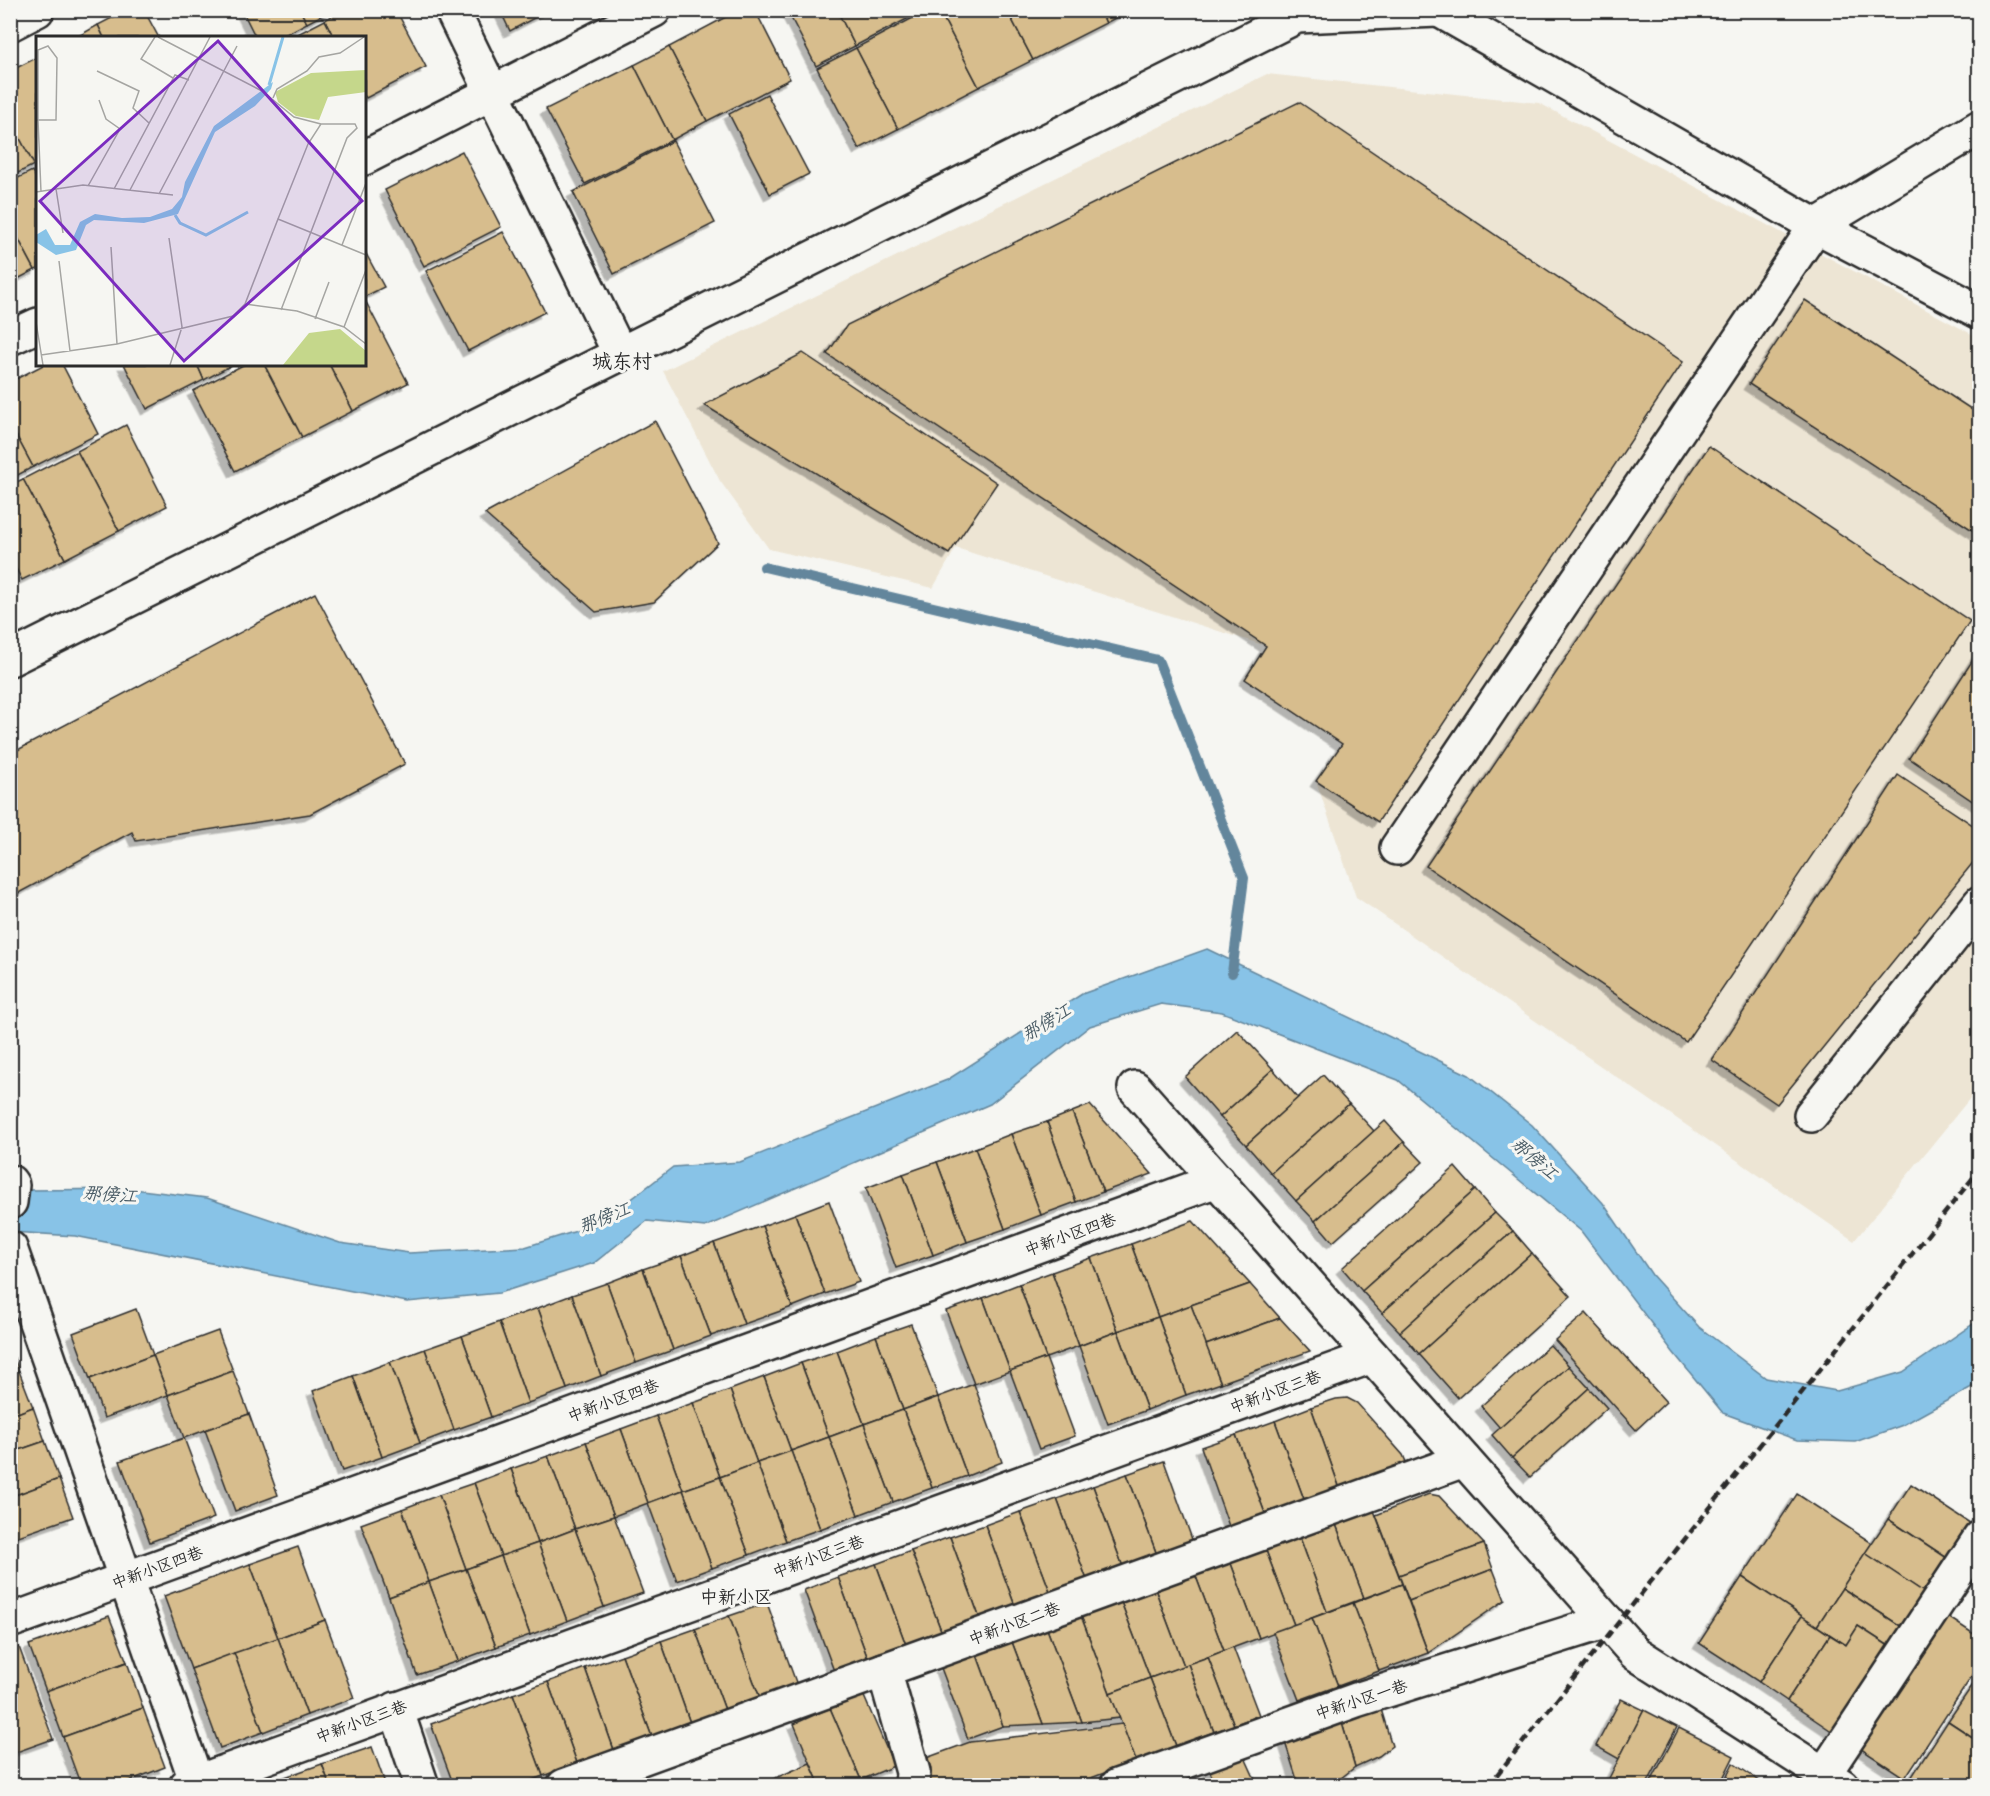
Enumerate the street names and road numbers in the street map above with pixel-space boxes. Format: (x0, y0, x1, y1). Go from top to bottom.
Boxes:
street label: 中新小区四巷 (1021, 1207, 1119, 1261)
street label: 中新小区三巷 (1226, 1364, 1324, 1418)
street label: 中新小区四巷 (564, 1373, 662, 1427)
street label: 中新小区三巷 (769, 1529, 867, 1583)
street label: 中新小区四巷 (108, 1540, 206, 1594)
street label: 中新小区二巷 (965, 1596, 1063, 1650)
street label: 中新小区一巷 (1312, 1674, 1410, 1724)
street label: 中新小区三巷 (312, 1694, 410, 1748)

